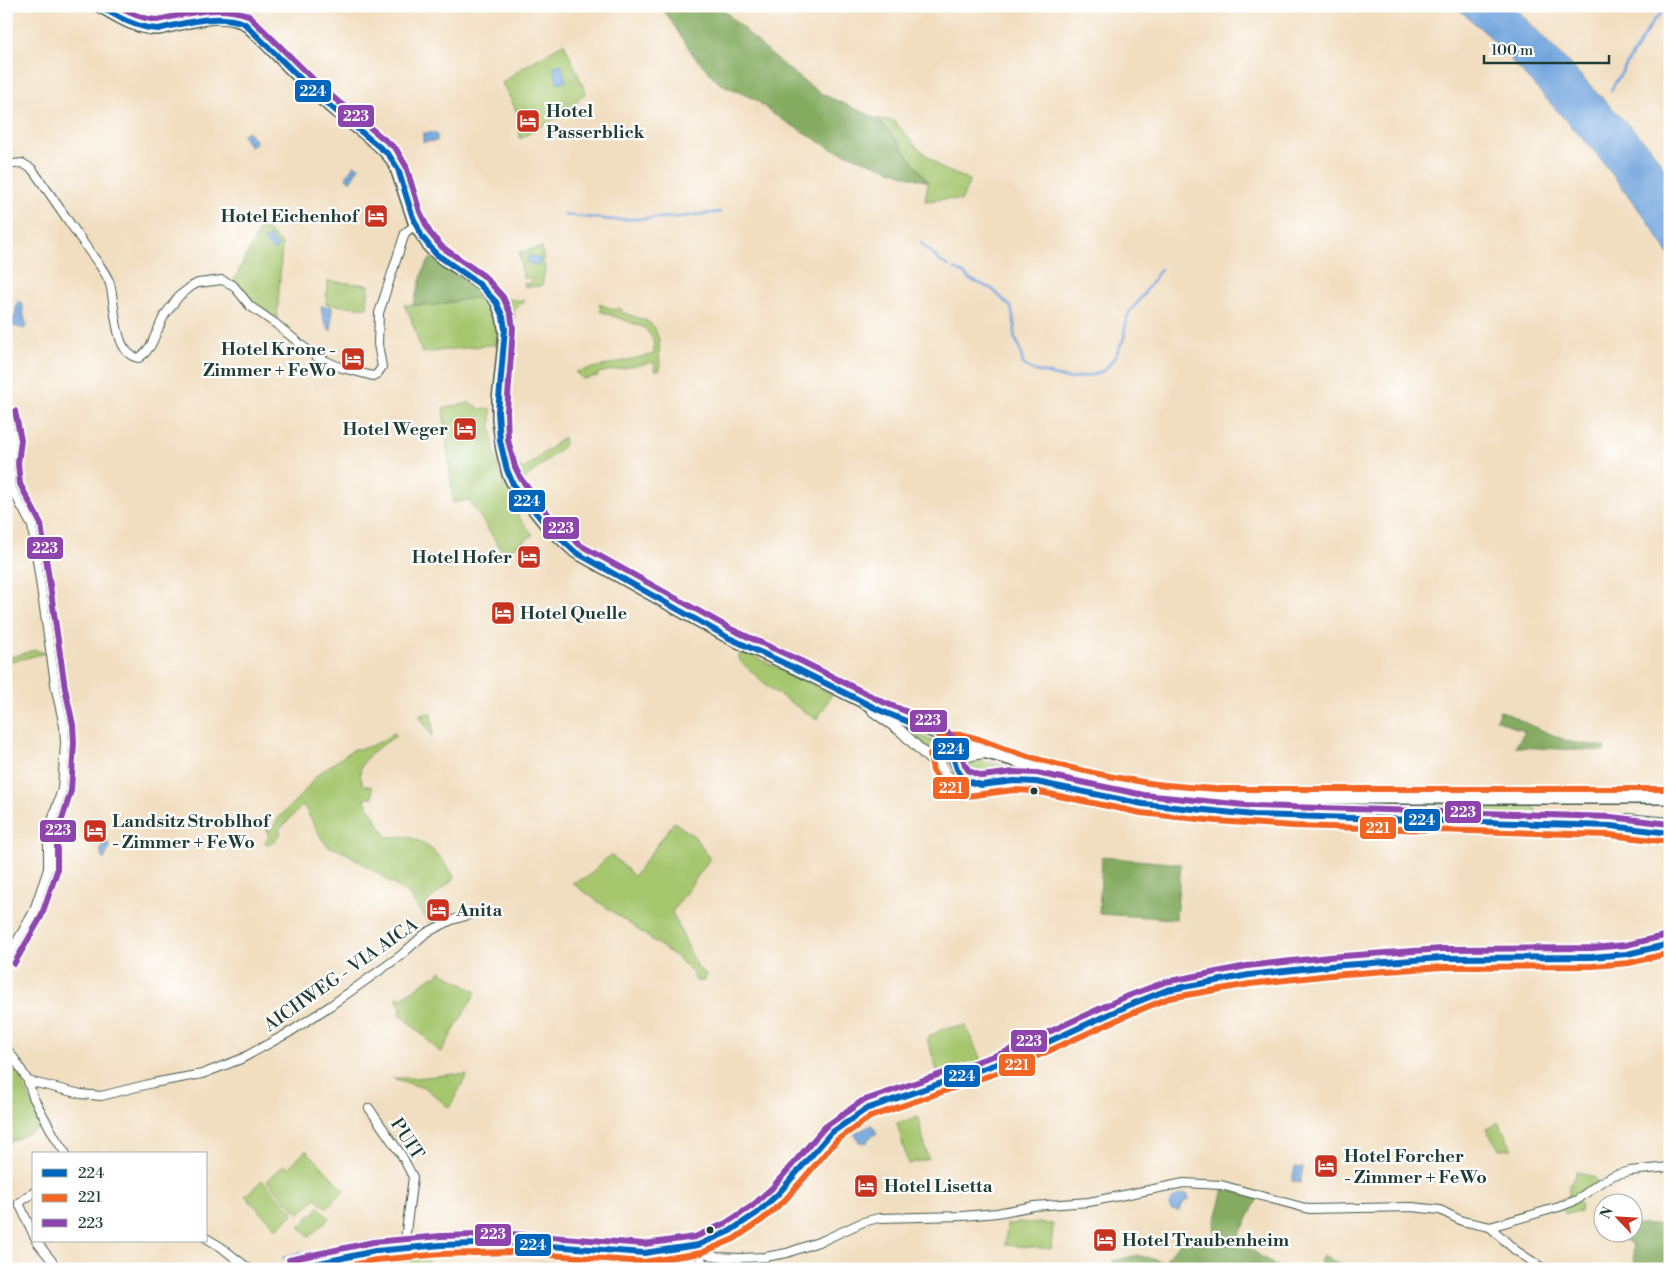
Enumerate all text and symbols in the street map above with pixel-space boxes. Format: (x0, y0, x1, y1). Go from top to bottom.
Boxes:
scale bar (1484, 32, 1608, 64)
text: 100 m (1491, 41, 1533, 60)
line badge: 224 (294, 79, 332, 103)
text: 224 (300, 83, 327, 101)
place label: Hotel Passerblick (546, 100, 646, 144)
line badge: 223 (337, 104, 375, 128)
text: 223 (343, 108, 369, 126)
hotel icon: Hotel Passerblick (515, 108, 541, 134)
hotel icon: Hotel Eichenhof (363, 203, 389, 229)
place label: Hotel Eichenhof (221, 205, 361, 228)
place label: Hotel Krone - Zimmer + FeWo (203, 338, 336, 382)
hotel icon: Hotel Krone - Zimmer + FeWo (340, 346, 366, 372)
hotel icon: Hotel Weger (452, 416, 478, 442)
place label: Hotel Weger (342, 418, 448, 441)
line badge: 224 (508, 489, 546, 513)
text: 224 (514, 493, 541, 511)
line badge: 223 (542, 516, 580, 540)
text: 223 (548, 520, 574, 538)
line badge: 223 (26, 536, 64, 560)
text: 223 (32, 540, 58, 558)
hotel icon: Hotel Hofer (516, 544, 542, 570)
place label: Hotel Hofer (412, 546, 512, 569)
hotel icon: Hotel Quelle (490, 600, 516, 626)
place label: Hotel Quelle (520, 602, 628, 625)
line badge: 223 (909, 709, 948, 733)
text: 223 (915, 712, 941, 730)
line badge: 224 (932, 737, 970, 761)
text: 224 (938, 741, 965, 759)
line badge: 221 (932, 776, 970, 800)
text: 221 (939, 780, 963, 798)
unlabelled marker (1029, 786, 1039, 796)
line badge: 223 (1444, 800, 1482, 824)
text: 223 (1450, 804, 1476, 822)
line badge: 224 (1403, 808, 1441, 832)
place label: Landsitz Stroblhof - Zimmer + FeWo (112, 810, 272, 854)
text: 224 (1409, 812, 1436, 830)
line badge: 221 (1359, 816, 1397, 840)
hotel icon: Landsitz Stroblhof - Zimmer + FeWo (82, 818, 108, 844)
line badge: 223 (39, 819, 77, 843)
text: 221 (1366, 820, 1390, 838)
text: 223 (45, 822, 71, 840)
hotel icon: Anita (425, 897, 451, 923)
place label: Anita (455, 899, 503, 922)
street label: AICHWEG - VIA AICA (259, 913, 423, 1037)
line badge: 223 (1010, 1029, 1048, 1053)
text: 223 (1016, 1033, 1042, 1051)
line badge: 221 (998, 1053, 1036, 1077)
text: 221 (1005, 1057, 1029, 1075)
line badge: 224 (943, 1064, 981, 1088)
text: 224 (949, 1068, 976, 1086)
street label: PUIT (385, 1114, 429, 1164)
place label: Hotel Forcher - Zimmer + FeWo (1344, 1145, 1487, 1189)
legend (32, 1152, 208, 1242)
hotel icon: Hotel Forcher - Zimmer + FeWo (1313, 1153, 1339, 1179)
text: 224 (78, 1164, 104, 1183)
hotel icon: Hotel Lisetta (853, 1173, 879, 1199)
place label: Hotel Lisetta (884, 1175, 993, 1198)
text: 221 (78, 1188, 102, 1207)
north arrow (1594, 1192, 1644, 1242)
text: N (1597, 1204, 1618, 1222)
text: 223 (78, 1214, 103, 1233)
line badge: 223 (474, 1223, 512, 1247)
unlabelled marker (705, 1225, 715, 1235)
text: 223 (480, 1226, 506, 1244)
hotel icon: Hotel Traubenheim (1092, 1227, 1118, 1253)
place label: Hotel Traubenheim (1122, 1229, 1290, 1252)
line badge: 224 (514, 1233, 552, 1257)
text: 224 (520, 1237, 547, 1255)

